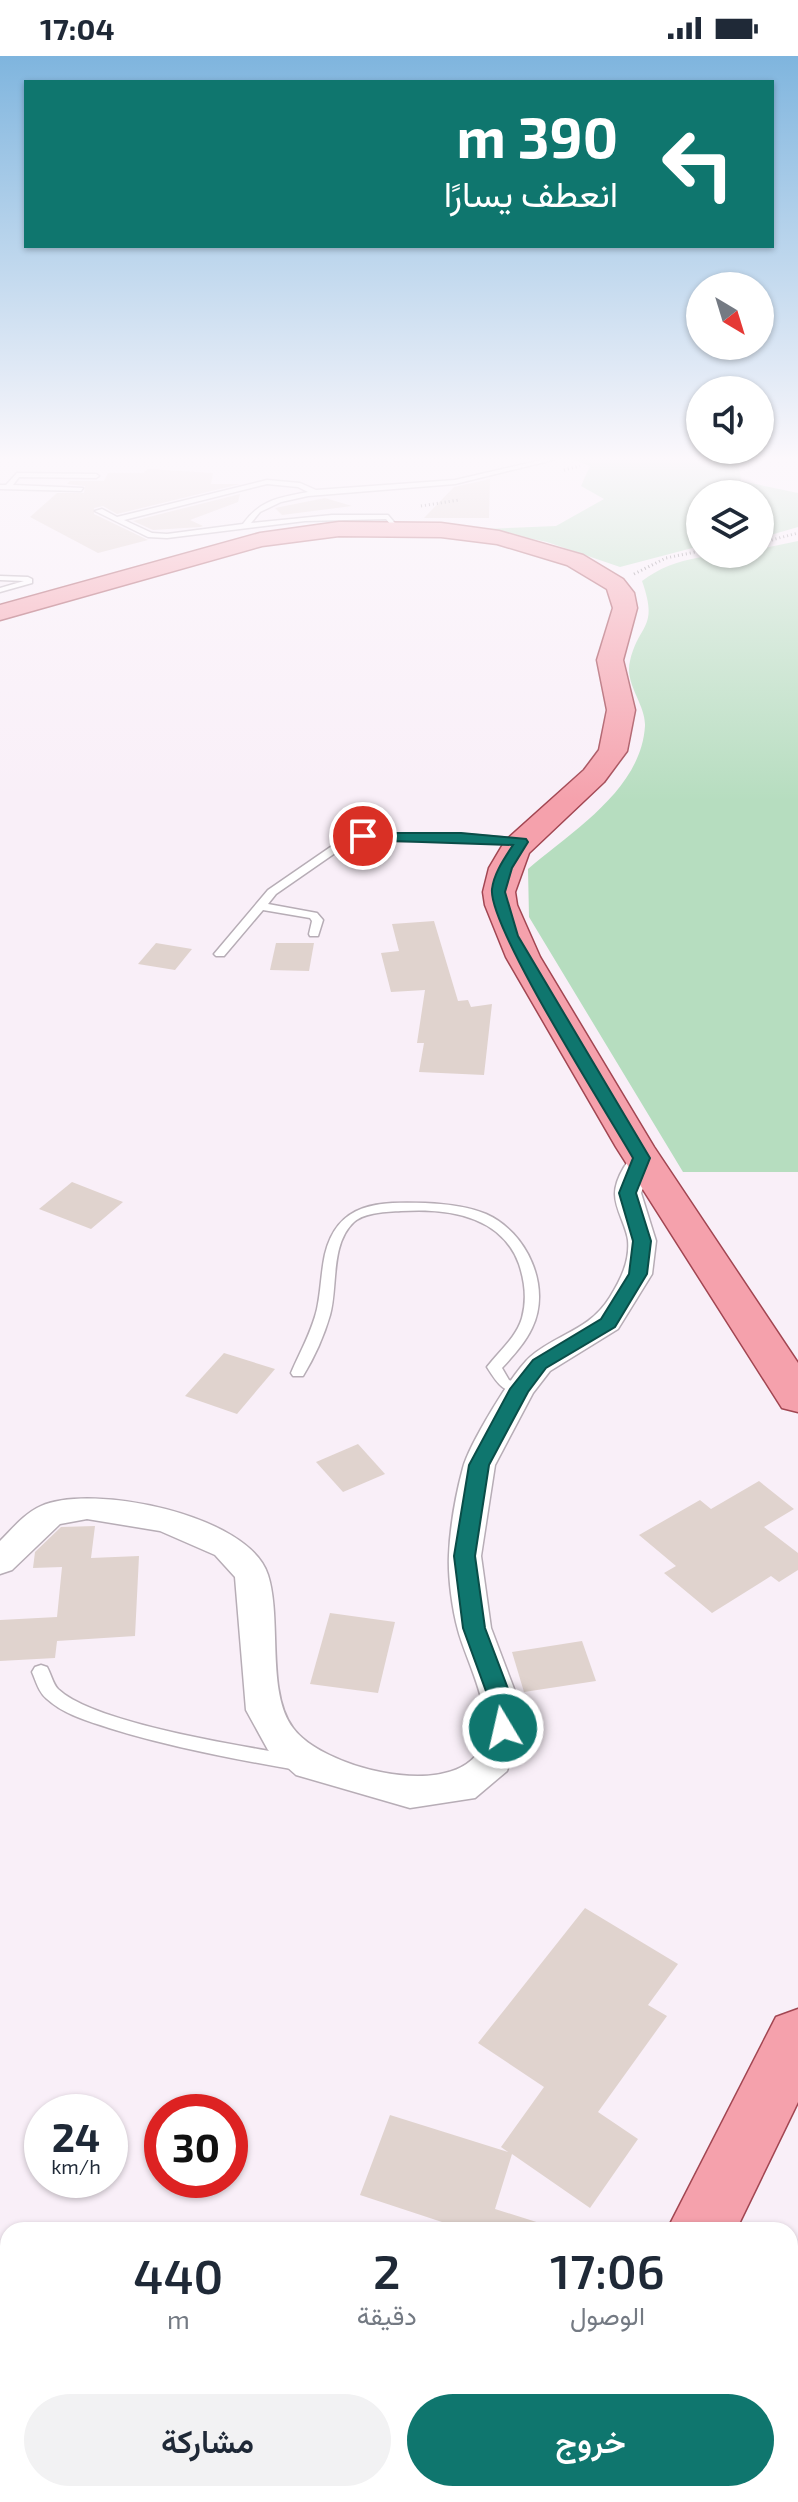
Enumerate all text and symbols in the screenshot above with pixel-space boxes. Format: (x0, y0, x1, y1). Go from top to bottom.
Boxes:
text: 17:04 (40, 10, 115, 46)
text: 390 m (456, 102, 618, 169)
icon: left (646, 112, 750, 216)
text: انعطف يسارًا (444, 171, 618, 214)
north arrow (686, 272, 774, 360)
map controls (686, 272, 774, 568)
button: sound (686, 376, 774, 464)
button: layers (686, 480, 774, 568)
pin (329, 802, 397, 870)
icon: arrive (341, 814, 385, 858)
position arrow (461, 1686, 545, 1770)
speed limit sign: 30 (144, 2094, 248, 2198)
text: 24 (52, 2112, 100, 2160)
text: km/h (51, 2154, 101, 2178)
text: 2 (373, 2241, 400, 2299)
text: 17:06 (550, 2241, 665, 2299)
text: 440 (133, 2246, 223, 2304)
text: دقيقة (357, 2299, 417, 2330)
text: الوصول (570, 2299, 645, 2330)
text: m (167, 2303, 190, 2334)
button: مشاركة (24, 2394, 391, 2486)
button: خروج (407, 2394, 774, 2486)

